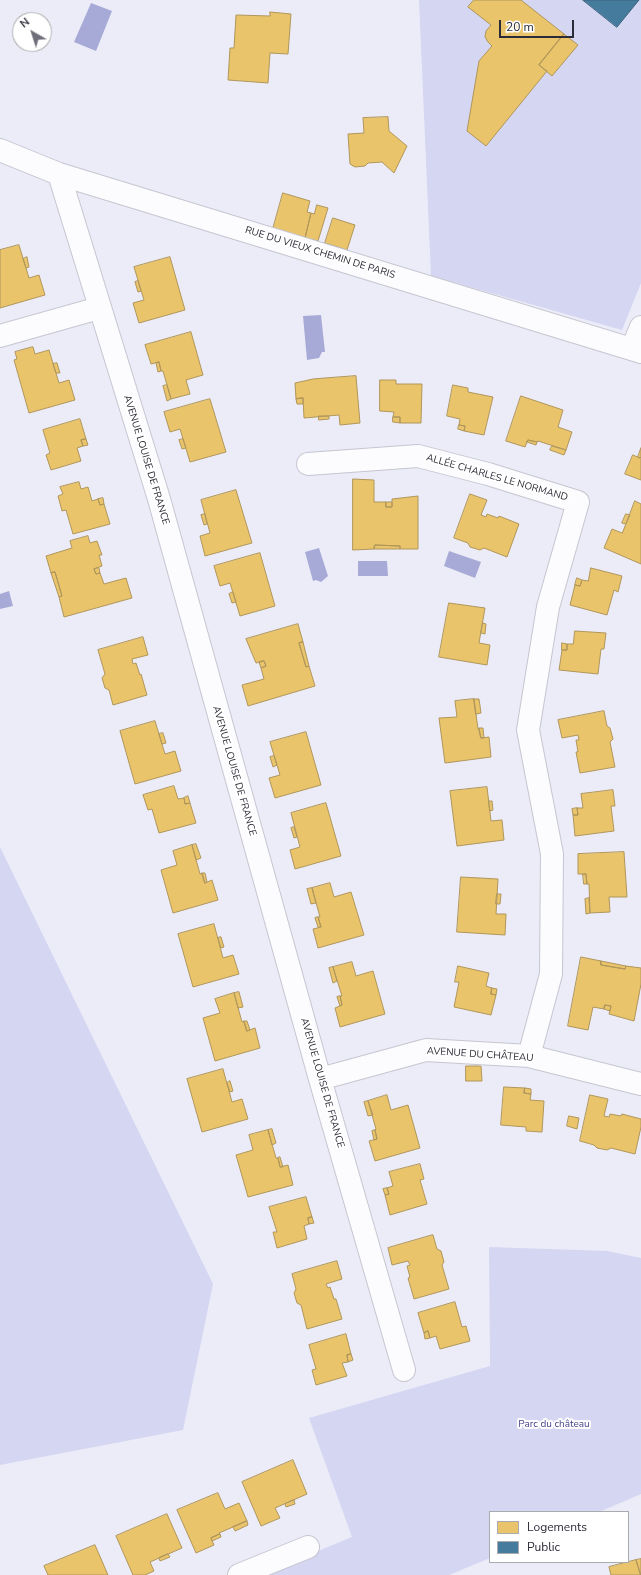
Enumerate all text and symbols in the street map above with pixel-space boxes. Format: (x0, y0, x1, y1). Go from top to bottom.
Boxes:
north arrow (12, 12, 52, 52)
scale bar (501, 12, 576, 38)
text: N (17, 15, 33, 31)
text: 20 m (506, 19, 534, 35)
street label: RUE DU VIEUX CHEMIN DE PARIS (243, 224, 397, 282)
street label: AVENUE LOUISE DE FRANCE (121, 394, 171, 526)
street label: ALLÉE CHARLES LE NORMAND (425, 452, 569, 504)
street label: AVENUE LOUISE DE FRANCE (210, 705, 258, 837)
street label: AVENUE LOUISE DE FRANCE (298, 1017, 346, 1149)
street label: AVENUE DU CHÂTEAU (426, 1045, 534, 1065)
park label: Parc du château (518, 1419, 590, 1431)
legend (489, 1511, 629, 1563)
text: Logements (527, 1519, 587, 1535)
text: Public (527, 1539, 560, 1555)

